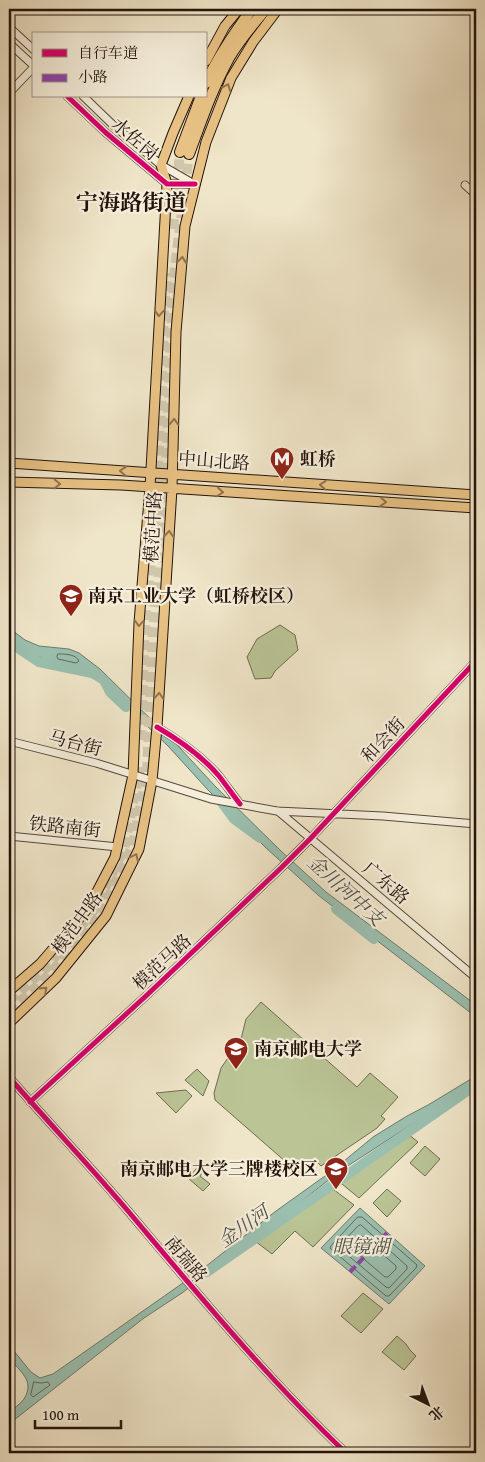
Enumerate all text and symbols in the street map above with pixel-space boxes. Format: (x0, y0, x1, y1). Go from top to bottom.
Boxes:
legend (32, 32, 208, 98)
text: 自行车道 (78, 42, 138, 63)
text: 小路 (78, 66, 108, 87)
one-way arrow (221, 83, 232, 92)
street label: 水佐岗 (106, 111, 165, 166)
district label: 宁海路街道 (76, 186, 186, 218)
one-way arrow (176, 256, 187, 264)
one-way arrow (153, 310, 164, 318)
one-way arrow (168, 418, 179, 426)
street label: 中山北路 (177, 445, 251, 476)
place label: 虹桥 (300, 445, 336, 472)
metro station icon: 虹桥 (269, 446, 295, 480)
one-way arrow (119, 466, 127, 477)
one-way arrow (54, 479, 62, 489)
one-way arrow (319, 479, 327, 490)
one-way arrow (217, 486, 225, 497)
street label: 模范中路 (137, 490, 168, 564)
one-way arrow (379, 497, 387, 508)
one-way arrow (163, 530, 174, 538)
place label: 南京工业大学（虹桥校区） (88, 582, 304, 609)
school or university icon: 南京工业大学（虹桥校区） (58, 583, 84, 617)
one-way arrow (134, 619, 145, 627)
one-way arrow (153, 692, 164, 700)
street label: 和会街 (354, 711, 411, 769)
street label: 马台街 (46, 722, 105, 763)
street label: 铁路南街 (28, 809, 102, 844)
water label: 金川河中支 (301, 848, 393, 934)
one-way arrow (129, 853, 139, 862)
street label: 广东路 (357, 855, 416, 910)
street label: 模范中路 (45, 886, 109, 960)
street label: 模范马路 (126, 927, 197, 996)
one-way arrow (39, 987, 48, 996)
place label: 南京邮电大学 (254, 1035, 362, 1062)
school or university icon: 南京邮电大学 (223, 1036, 249, 1070)
place label: 南京邮电大学三牌楼校区 (120, 1155, 318, 1182)
school or university icon: 南京邮电大学三牌楼校区 (323, 1156, 349, 1190)
water label: 金川河 (212, 1196, 277, 1254)
street label: 南瑞路 (159, 1229, 214, 1288)
water label: 眼镜湖 (332, 1232, 392, 1260)
north arrow (402, 1380, 452, 1430)
scale bar (35, 1397, 121, 1429)
text: 北 (425, 1402, 449, 1426)
text: 100 m (42, 1404, 80, 1425)

